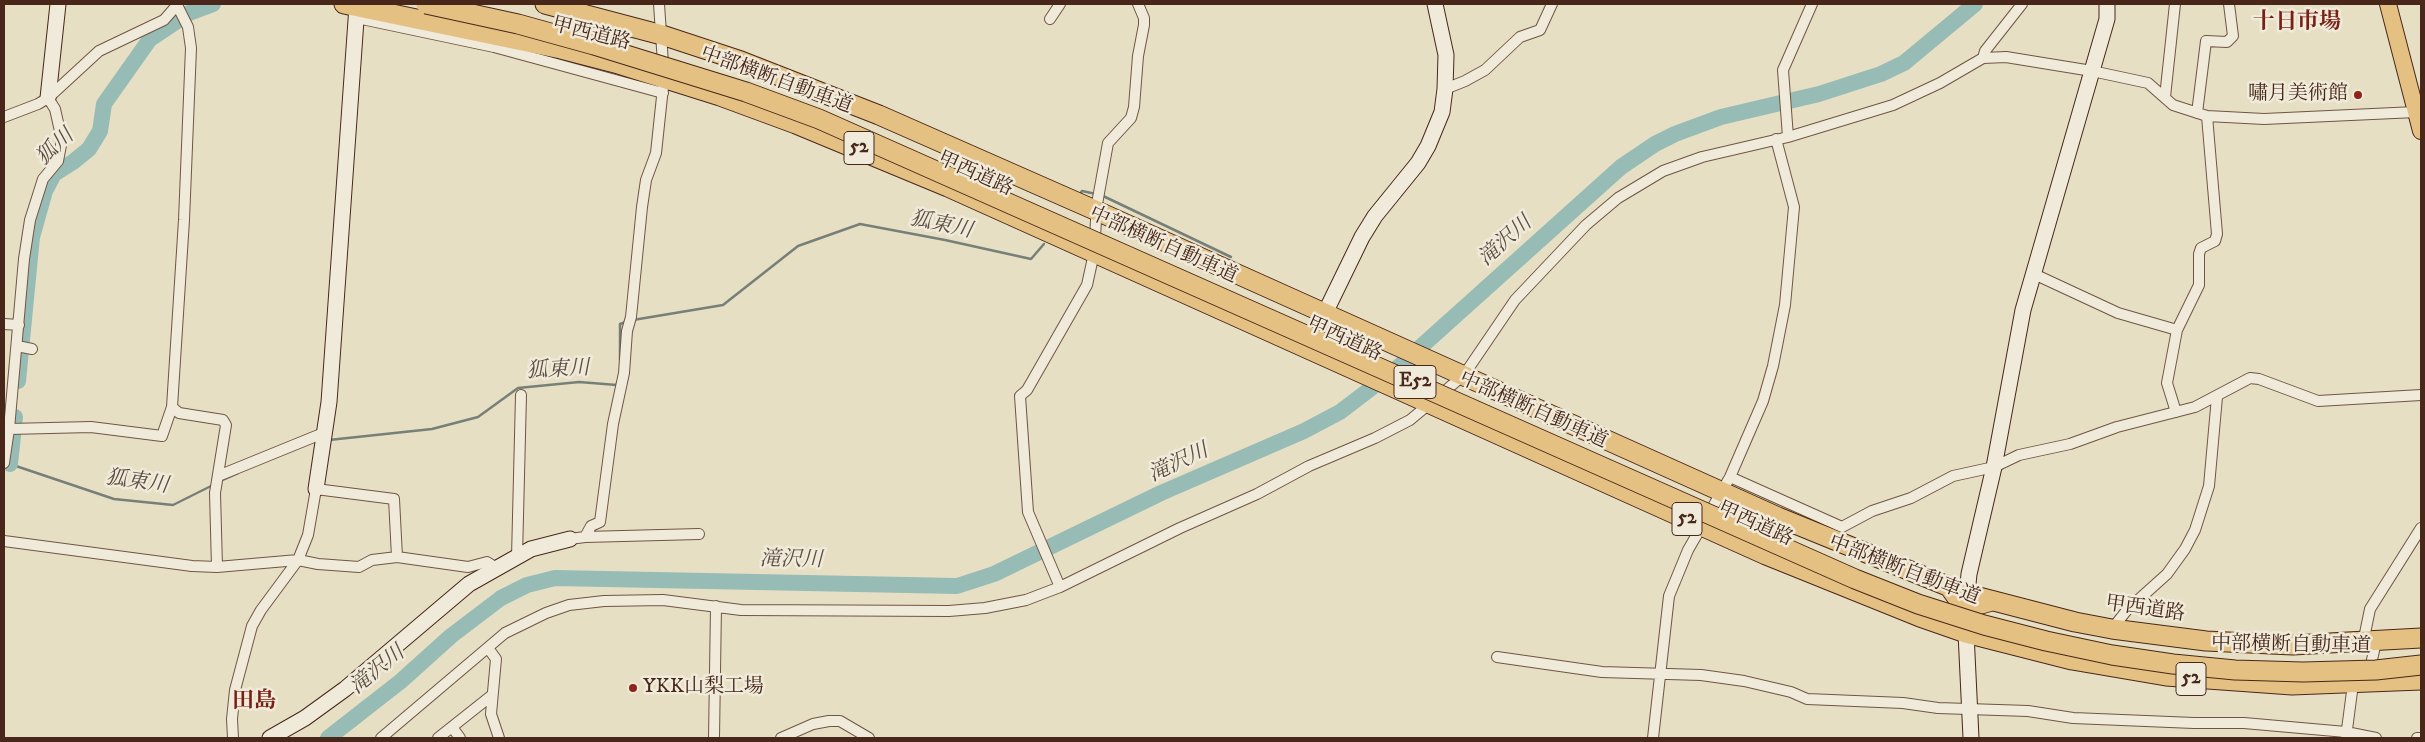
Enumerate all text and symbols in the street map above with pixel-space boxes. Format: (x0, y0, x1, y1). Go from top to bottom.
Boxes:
district label: 十日市場 (2253, 10, 2341, 36)
street label: 甲西道路 (549, 14, 633, 56)
street label: 中部横断自動車道 (697, 42, 855, 120)
place label: 嘯月美術館 (2248, 83, 2348, 107)
marker: 嘯月美術館 (2352, 89, 2364, 101)
water label: 狐川 (32, 124, 80, 172)
road number: 52 (844, 132, 874, 164)
street label: 甲西道路 (934, 148, 1016, 202)
street label: 中部横断自動車道 (1085, 202, 1241, 290)
water label: 狐東川 (908, 207, 974, 245)
water label: 滝沢川 (1474, 212, 1538, 272)
street label: 甲西道路 (1303, 313, 1385, 367)
water label: 狐東川 (526, 357, 590, 385)
road number: E52 (1394, 366, 1436, 398)
street label: 中部横断自動車道 (1455, 367, 1611, 455)
water label: 滝沢川 (1145, 439, 1213, 489)
water label: 狐東川 (104, 466, 170, 500)
street label: 甲西道路 (1714, 498, 1796, 552)
road number: 52 (1672, 502, 1702, 536)
street label: 中部横断自動車道 (1825, 531, 1983, 611)
water label: 滝沢川 (759, 548, 823, 574)
street label: 甲西道路 (2104, 593, 2186, 627)
street label: 中部横断自動車道 (2211, 633, 2371, 659)
water label: 滝沢川 (346, 641, 410, 701)
road number: 52 (2176, 662, 2206, 696)
place label: YKK山梨工場 (643, 676, 764, 700)
marker: YKK山梨工場 (627, 682, 639, 694)
district label: 田島 (232, 689, 276, 715)

